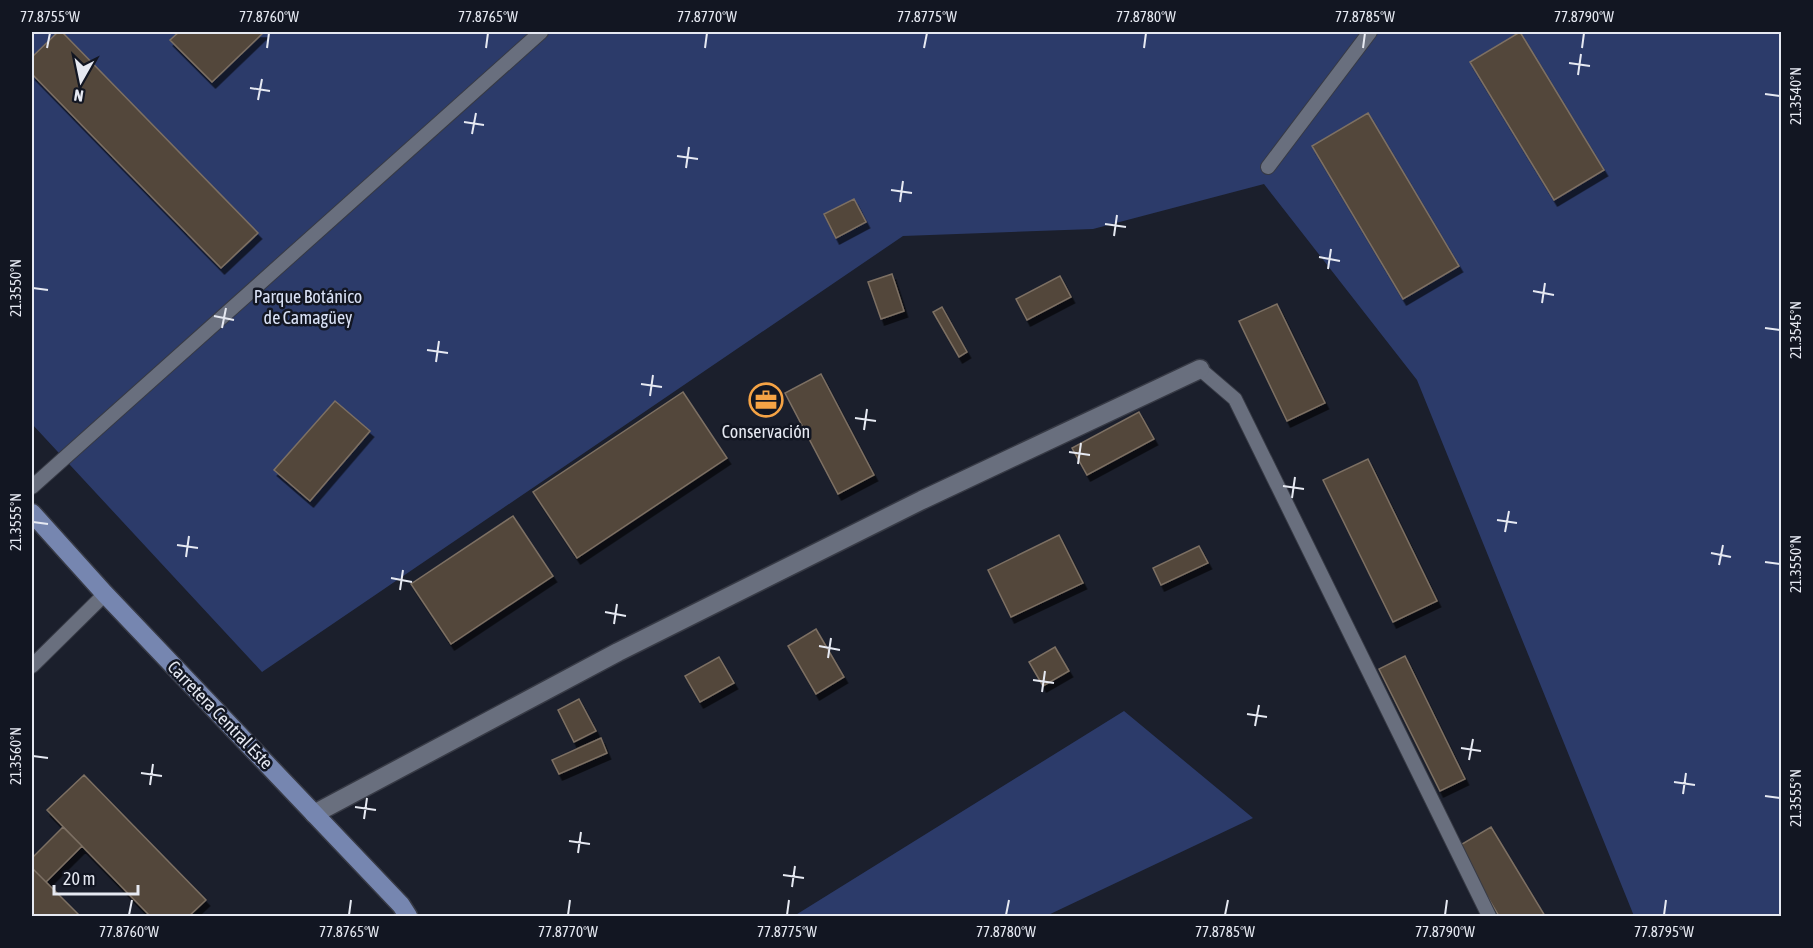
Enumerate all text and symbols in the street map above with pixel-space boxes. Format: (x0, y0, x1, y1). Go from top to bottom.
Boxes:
text: 77.8755°W (20, 8, 80, 25)
text: 77.8760°W (239, 8, 299, 25)
text: 77.8765°W (458, 8, 518, 25)
text: 77.8770°W (677, 8, 737, 25)
text: 77.8775°W (897, 8, 957, 25)
text: 77.8780°W (1116, 8, 1176, 25)
text: 77.8785°W (1335, 8, 1395, 25)
text: 77.8790°W (1554, 8, 1614, 25)
north arrow (51, 51, 111, 111)
text: 21.3540°N (1787, 67, 1804, 125)
text: N (73, 86, 85, 105)
text: 21.3550°N (7, 259, 24, 317)
park label: Parque Botánico de Camagüey (254, 286, 362, 328)
text: 21.3545°N (1787, 301, 1804, 359)
office icon: Conservación (748, 382, 784, 418)
place label: Conservación (722, 421, 810, 442)
text: 21.3555°N (7, 493, 24, 551)
text: 21.3550°N (1787, 535, 1804, 593)
street label: Carretera Central Este (163, 656, 277, 773)
text: 21.3560°N (7, 727, 24, 785)
text: 21.3555°N (1787, 769, 1804, 827)
scale bar (54, 858, 138, 896)
text: 20 m (63, 868, 95, 889)
text: 77.8760°W (99, 923, 159, 940)
text: 77.8765°W (319, 923, 379, 940)
text: 77.8770°W (538, 923, 598, 940)
text: 77.8775°W (757, 923, 817, 940)
text: 77.8780°W (976, 923, 1036, 940)
text: 77.8785°W (1195, 923, 1255, 940)
text: 77.8790°W (1415, 923, 1475, 940)
text: 77.8795°W (1634, 923, 1694, 940)

